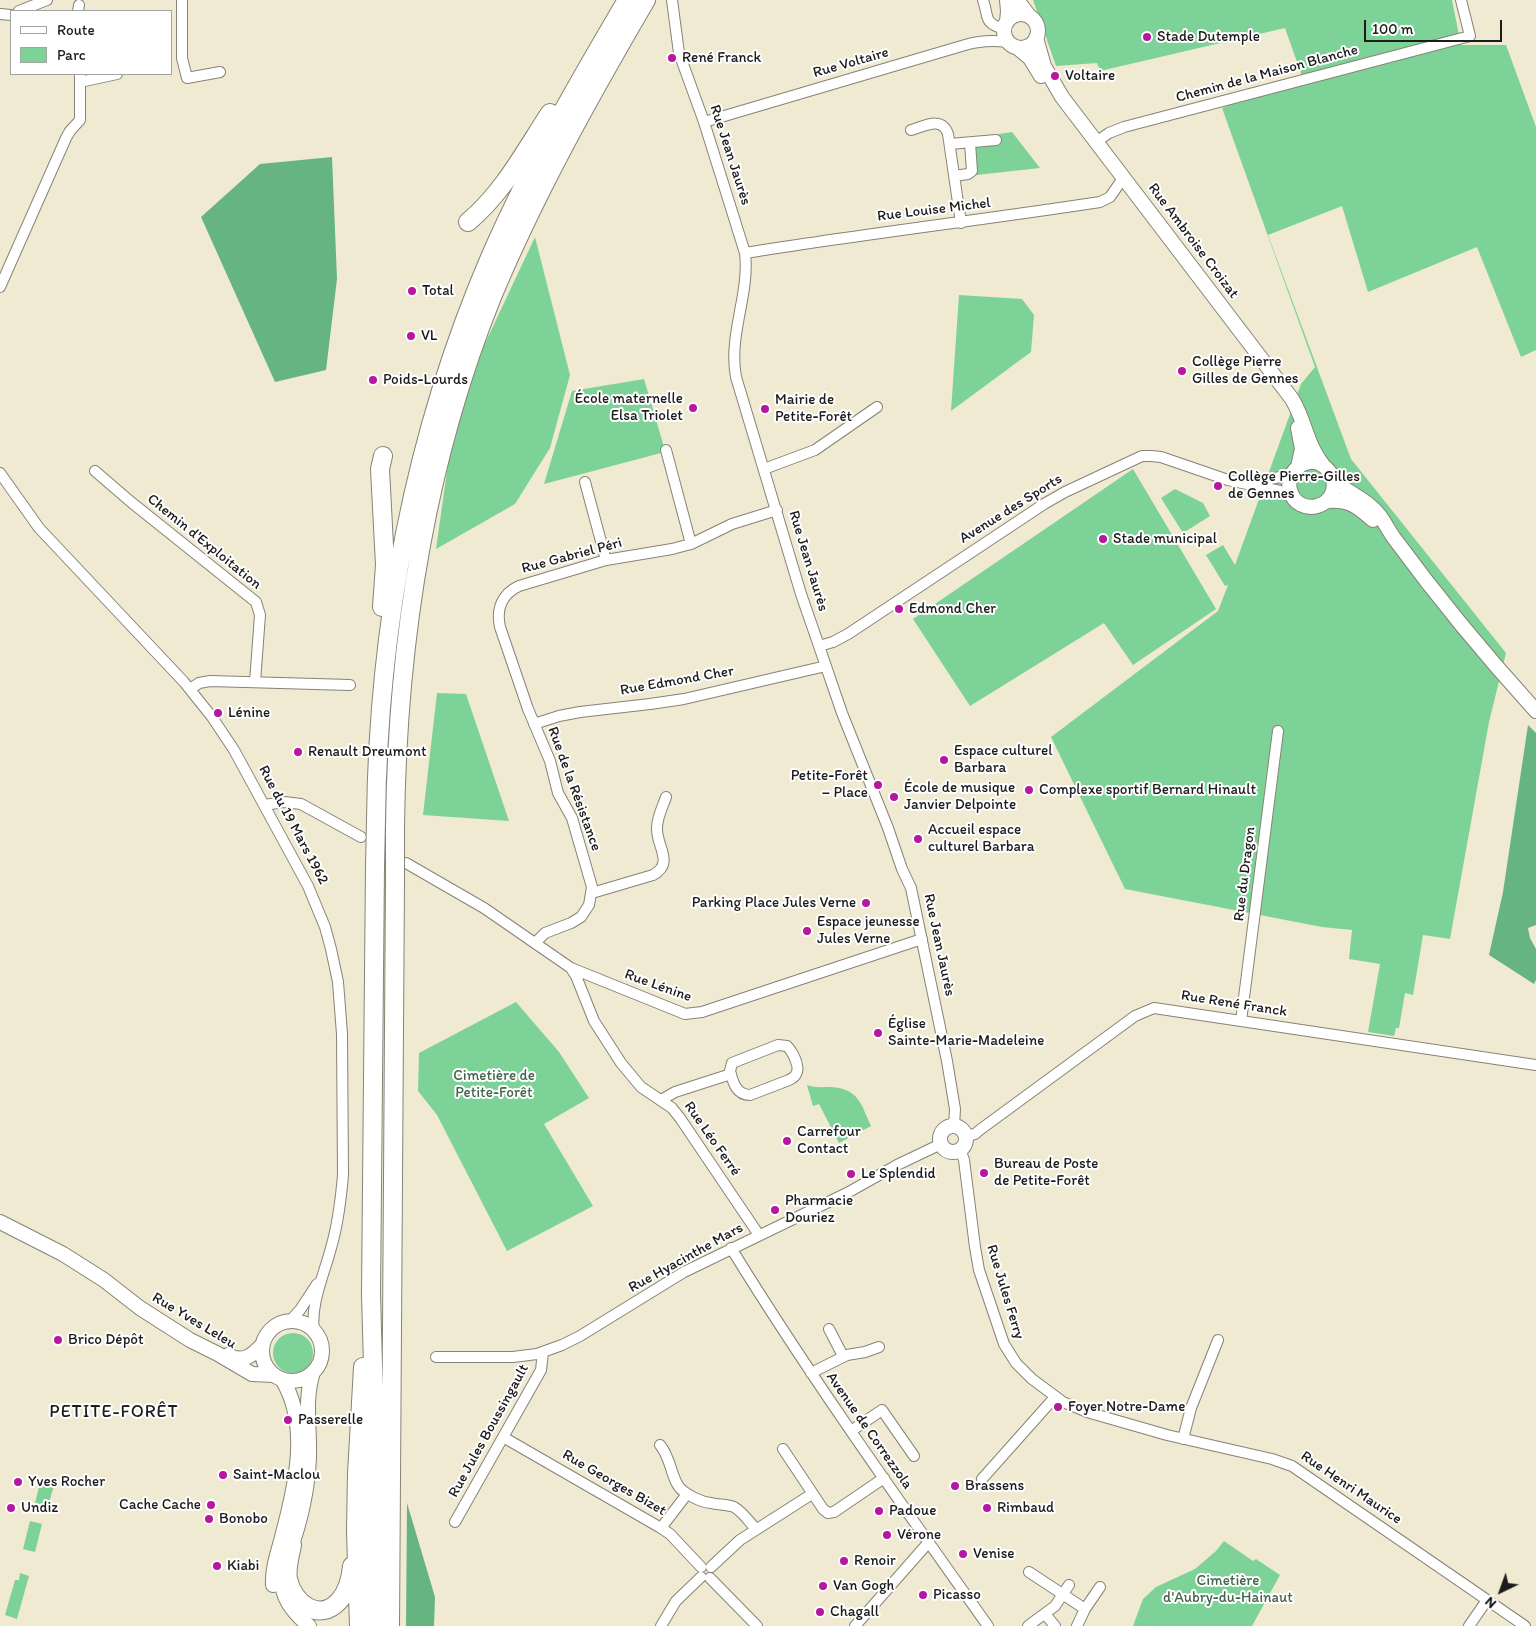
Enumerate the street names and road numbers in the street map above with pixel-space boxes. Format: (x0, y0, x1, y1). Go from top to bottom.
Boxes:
street label: Chemin de la Maison Blanche (1174, 41, 1360, 107)
street label: Rue Voltaire (811, 44, 891, 82)
street label: Rue Jean Jaurès (705, 103, 755, 207)
street label: Rue Ambroise Croizat (1144, 180, 1242, 302)
street label: Rue Louise Michel (876, 194, 992, 226)
street label: Avenue des Sports (956, 470, 1066, 548)
street label: Chemin d'Exploitation (143, 490, 265, 594)
street label: Rue Jean Jaurès (784, 508, 832, 614)
street label: Rue Gabriel Péri (520, 534, 624, 578)
street label: Rue Edmond Cher (619, 662, 735, 700)
street label: Rue de la Résistance (543, 724, 605, 854)
street label: Rue du 19 Mars 1962 (254, 762, 332, 888)
street label: Rue du Dragon (1230, 826, 1260, 922)
street label: Rue Jean Jaurès (919, 892, 959, 998)
street label: Rue Lénine (622, 966, 694, 1006)
street label: Rue René Franck (1180, 987, 1288, 1021)
street label: Rue Léo Ferré (680, 1098, 744, 1180)
street label: Rue Hyacinthe Mars (626, 1219, 746, 1297)
street label: Rue Jules Ferry (982, 1243, 1028, 1341)
street label: Rue Yves Leleu (149, 1289, 239, 1353)
street label: Rue Jules Boussingault (445, 1361, 533, 1501)
street label: Avenue de Correzzola (822, 1369, 916, 1493)
street label: Rue Georges Bizet (559, 1446, 669, 1520)
street label: Rue Henri Maurice (1297, 1447, 1405, 1529)

